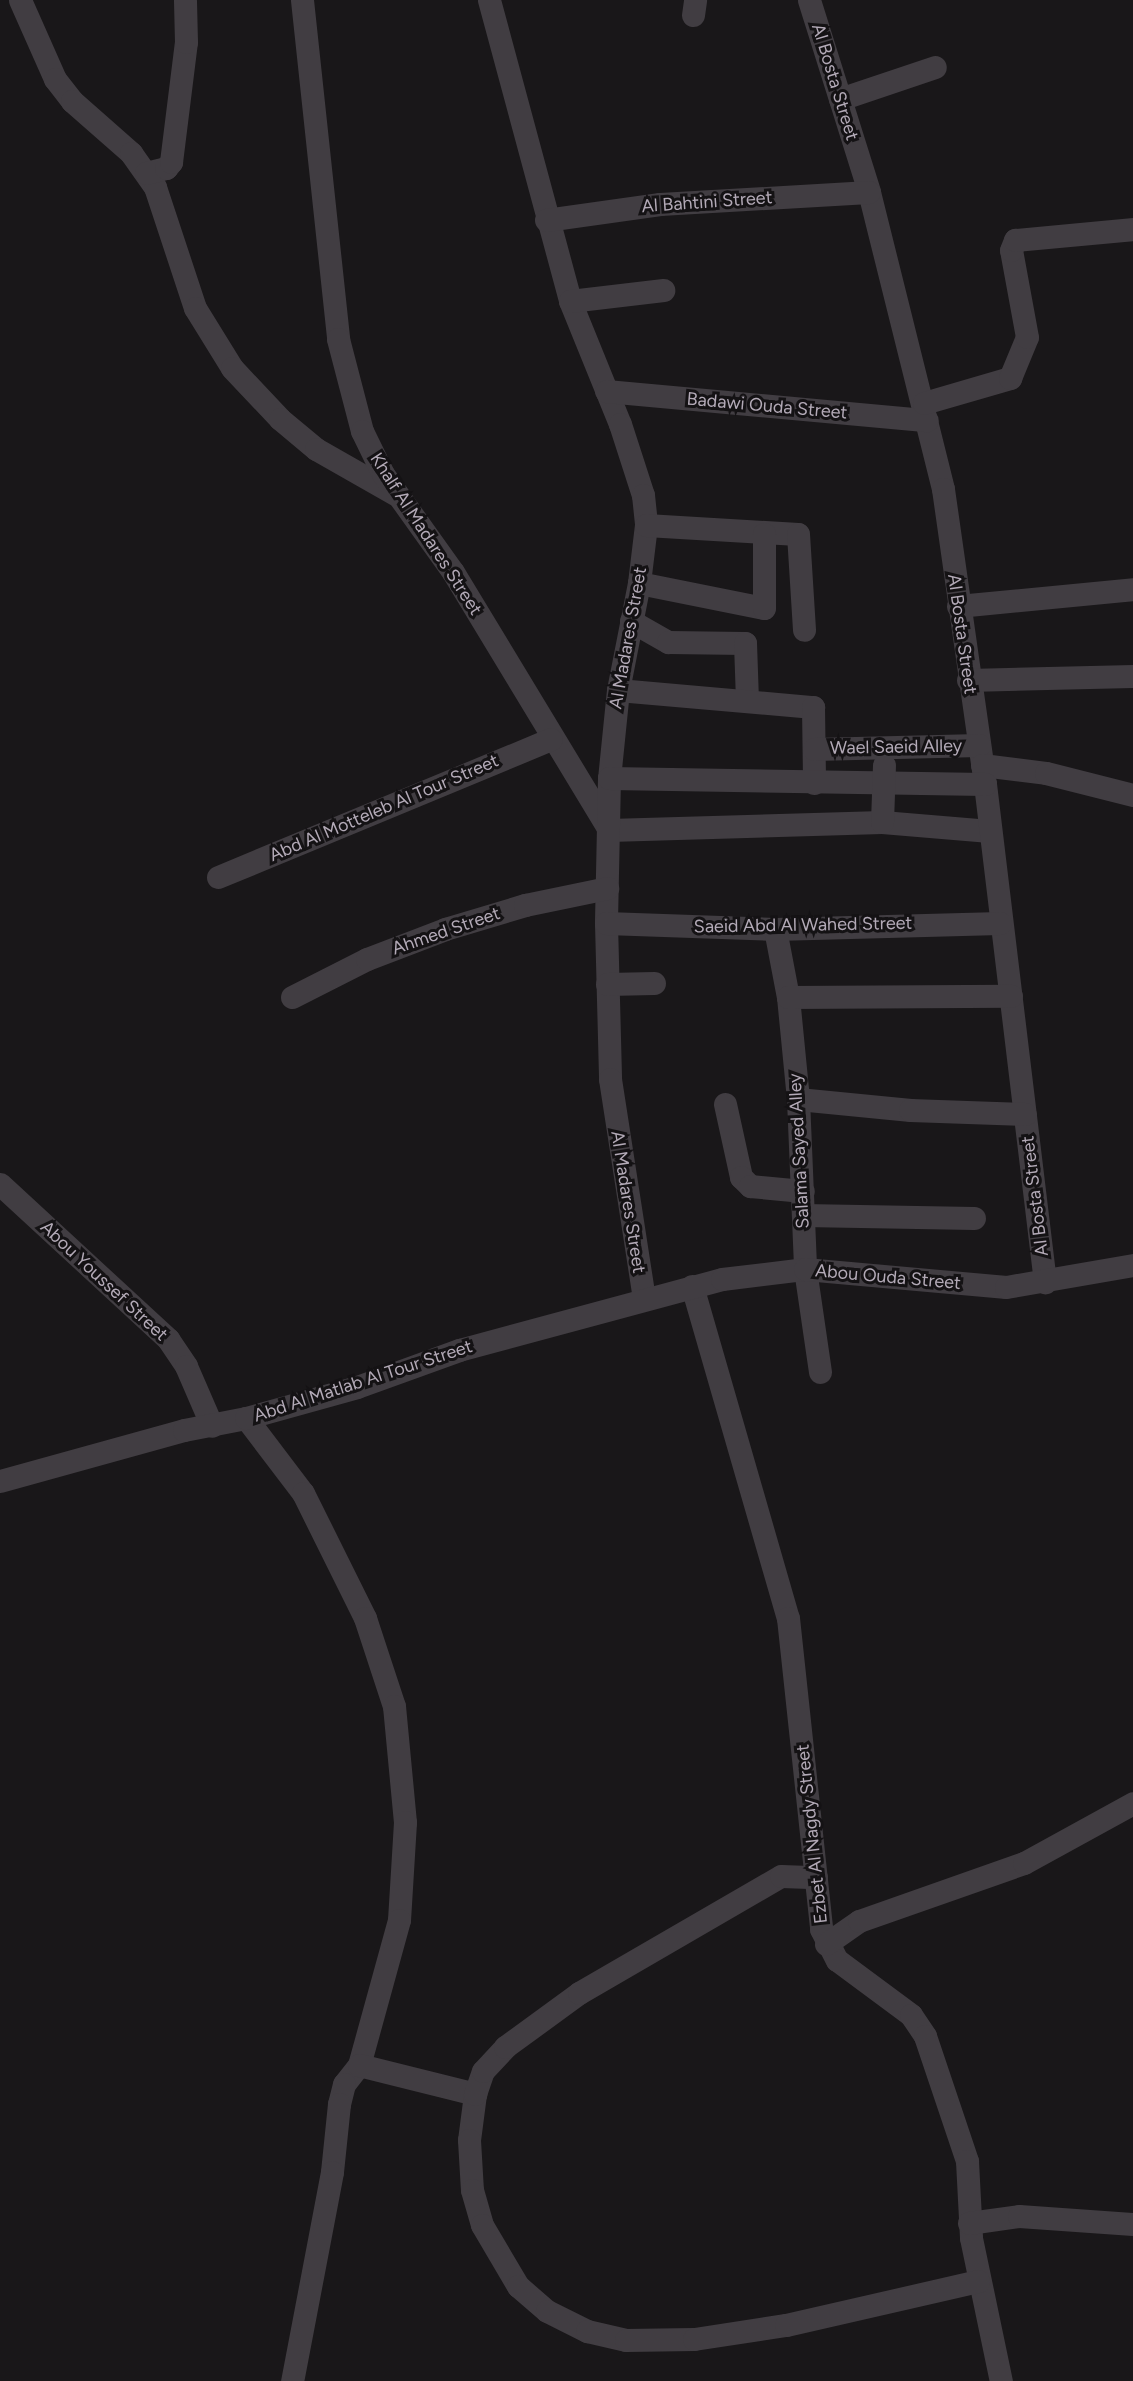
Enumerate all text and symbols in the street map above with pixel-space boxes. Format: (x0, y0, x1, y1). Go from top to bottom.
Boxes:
street label: Al Bosta Street (807, 21, 863, 143)
street label: Al Bahtini Street (641, 187, 773, 217)
street label: Badawi Ouda Street (686, 388, 848, 424)
street label: Khalf Al Madares Street (365, 449, 487, 619)
street label: Al Madares Street (605, 565, 651, 711)
street label: Al Bosta Street (943, 572, 981, 696)
street label: Wael Saeid Alley (830, 735, 962, 759)
street label: Abd Al Motteleb Al Tour Street (266, 750, 502, 866)
street label: Ahmed Street (389, 902, 503, 960)
street label: Saeid Abd Al Wahed Street (694, 912, 912, 938)
street label: Salama Sayed Alley (784, 1073, 814, 1229)
street label: Al Madares Street (606, 1129, 650, 1275)
street label: Al Bosta Street (1017, 1135, 1053, 1257)
street label: Abou Youssef Street (36, 1216, 172, 1346)
street label: Abou Ouda Street (814, 1260, 962, 1294)
street label: Abd Al Matlab Al Tour Street (251, 1335, 475, 1427)
street label: Ezbet Al Nagdy Street (792, 1743, 832, 1925)

